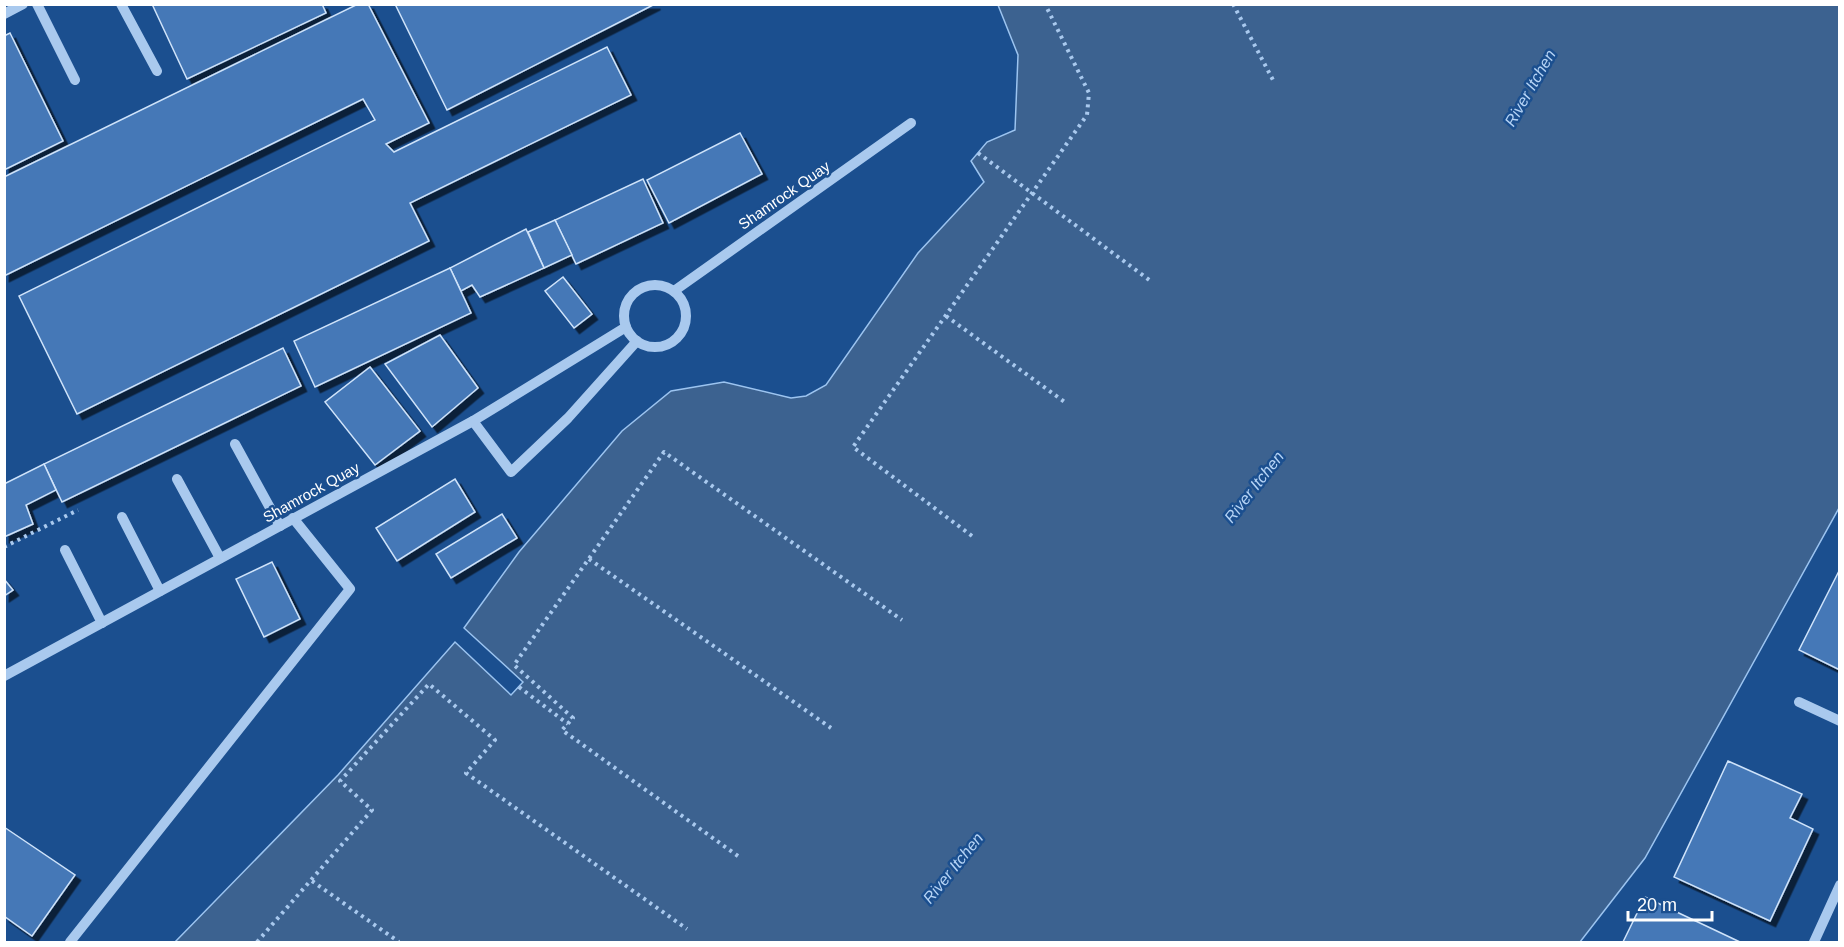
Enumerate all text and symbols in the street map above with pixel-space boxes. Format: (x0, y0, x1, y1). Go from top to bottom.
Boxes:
water label: River Itchen (1501, 47, 1559, 129)
street label: Shamrock Quay (735, 157, 833, 233)
water label: River Itchen (1221, 448, 1287, 526)
street label: Shamrock Quay (260, 458, 363, 526)
water label: River Itchen (920, 829, 987, 907)
scale bar (1628, 884, 1712, 922)
text: 20 m (1637, 895, 1677, 915)

